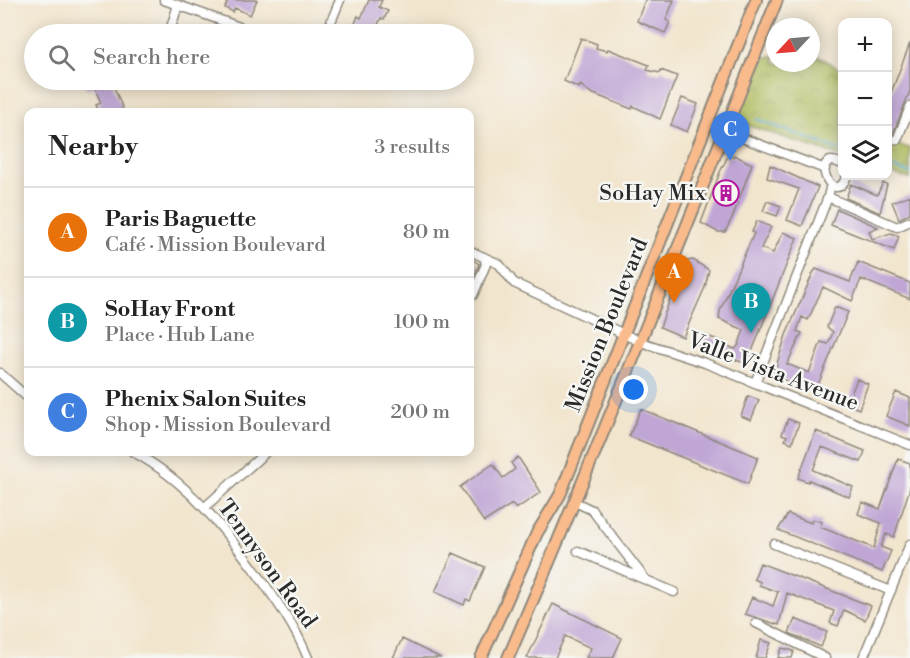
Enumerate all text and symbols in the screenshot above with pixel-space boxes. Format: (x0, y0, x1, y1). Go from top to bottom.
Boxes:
north arrow (766, 18, 820, 72)
map controls (838, 18, 892, 180)
button: + (838, 18, 892, 72)
search box (24, 24, 474, 90)
icon: search (45, 41, 78, 74)
text: Search here (93, 44, 210, 71)
button: − (838, 72, 892, 126)
pin: C (710, 112, 750, 161)
button: layers (838, 126, 892, 180)
text: Nearby (48, 131, 138, 163)
text: 3 results (374, 135, 450, 160)
building icon: SoHay Mix (711, 178, 741, 208)
place label: SoHay Mix (599, 180, 707, 207)
text: Paris Baguette (105, 206, 256, 233)
text: A (60, 220, 75, 245)
text: 80 m (403, 220, 450, 245)
text: Café · Mission Boulevard (105, 233, 326, 258)
street label: Mission Boulevard (560, 234, 654, 416)
pin: A (654, 254, 694, 303)
pin: B (732, 284, 771, 333)
text: SoHay Front (105, 296, 235, 323)
text: B (60, 310, 75, 335)
text: 100 m (394, 310, 450, 335)
text: Place · Hub Lane (105, 323, 255, 348)
street label: Valle Vista Avenue (682, 327, 863, 417)
your location (619, 375, 648, 404)
text: Phenix Salon Suites (105, 386, 306, 413)
text: C (60, 400, 75, 425)
text: 200 m (390, 400, 450, 425)
text: Shop · Mission Boulevard (105, 413, 331, 438)
street label: Tennyson Road (211, 495, 323, 634)

